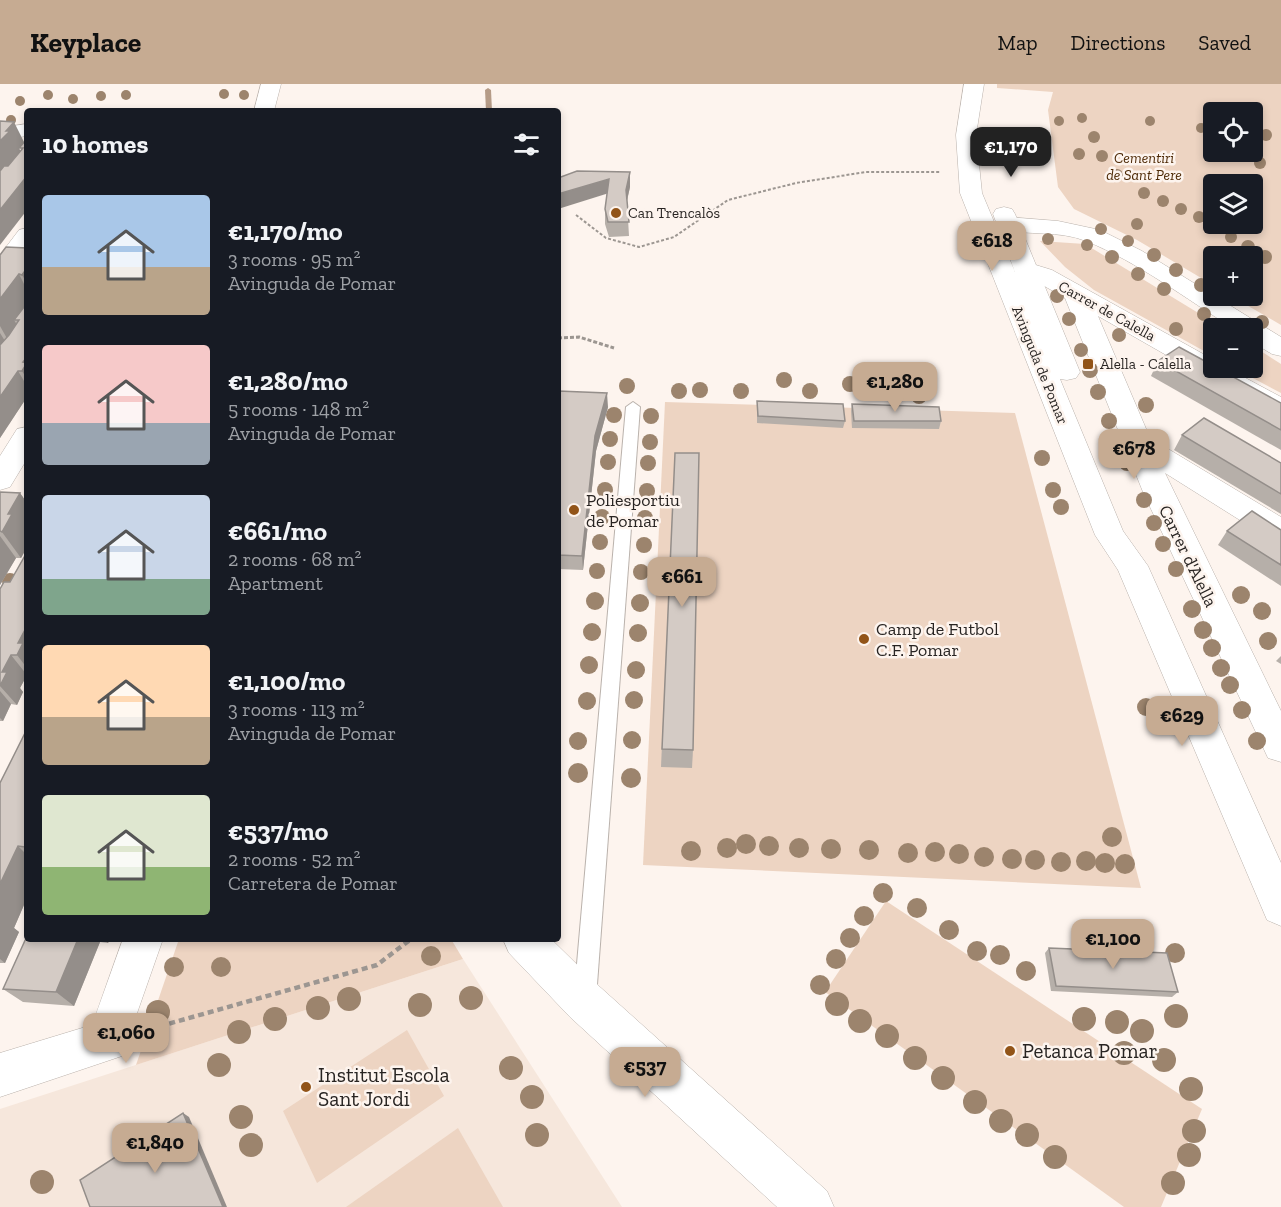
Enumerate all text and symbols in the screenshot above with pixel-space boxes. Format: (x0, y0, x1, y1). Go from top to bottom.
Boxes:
text: Keyplace (30, 26, 141, 59)
text: Map (998, 30, 1038, 55)
text: Directions (1071, 30, 1165, 55)
text: Saved (1198, 30, 1251, 55)
map controls (1203, 102, 1263, 378)
button: locate (1203, 102, 1263, 162)
pin: €1,170 (962, 127, 1060, 178)
text: 10 homes (42, 128, 148, 160)
icon: filters (510, 128, 543, 161)
text: €1,170 (984, 134, 1038, 158)
park label: Cementiri de Sant Pere (1106, 149, 1182, 184)
button: layers (1203, 174, 1263, 234)
place label: Can Trencalòs (628, 204, 720, 222)
marker: Can Trencalòs (609, 206, 623, 220)
text: €1,170/mo (228, 215, 343, 247)
icon: home (90, 219, 162, 291)
pin: €618 (956, 221, 1028, 272)
text: €618 (971, 228, 1013, 252)
button: + (1203, 246, 1263, 306)
text: 3 rooms · 95 m² (228, 247, 360, 271)
text: Avinguda de Pomar (228, 271, 396, 295)
street label: Carrer de Calella (1055, 277, 1159, 345)
street label: Avinguda de Pomar (1008, 303, 1072, 427)
button: − (1203, 318, 1263, 378)
place label: Alella - Calella (1100, 355, 1191, 373)
marker: Alella - Calella (1081, 357, 1095, 371)
pin: €1,280 (846, 362, 944, 413)
text: €1,280/mo (228, 365, 348, 397)
icon: home (90, 369, 162, 441)
text: €1,280 (866, 369, 924, 393)
text: 5 rooms · 148 m² (228, 397, 369, 421)
text: Avinguda de Pomar (228, 421, 396, 445)
pin: €678 (1098, 429, 1170, 480)
text: €678 (1112, 436, 1156, 460)
place label: Poliesportiu de Pomar (586, 489, 680, 532)
street label: Carrer d'Alella (1154, 502, 1222, 611)
marker: Poliesportiu de Pomar (567, 503, 581, 517)
text: €661/mo (228, 515, 327, 547)
icon: home (90, 519, 162, 591)
text: 2 rooms · 68 m² (228, 547, 361, 571)
pin: €661 (646, 557, 718, 608)
text: €661 (661, 564, 703, 588)
text: Apartment (228, 571, 323, 595)
place label: Camp de Futbol C.F. Pomar (876, 618, 999, 661)
marker: Camp de Futbol C.F. Pomar (857, 632, 871, 646)
text: €1,100/mo (228, 665, 345, 697)
icon: home (90, 669, 162, 741)
pin: €629 (1146, 696, 1218, 747)
text: 3 rooms · 113 m² (228, 697, 365, 721)
text: €629 (1160, 703, 1204, 727)
text: Avinguda de Pomar (228, 721, 396, 745)
text: €537/mo (228, 815, 328, 847)
icon: home (90, 819, 162, 891)
text: 2 rooms · 52 m² (228, 847, 361, 871)
text: Carretera de Pomar (228, 871, 398, 895)
pin: €1,100 (1064, 919, 1162, 970)
text: €1,100 (1085, 926, 1141, 950)
pin: €1,060 (77, 1013, 175, 1064)
text: €1,060 (97, 1020, 155, 1044)
place label: Petanca Pomar (1022, 1038, 1158, 1063)
marker: Petanca Pomar (1003, 1044, 1017, 1058)
pin: €537 (609, 1047, 681, 1098)
text: €537 (624, 1054, 666, 1078)
place label: Institut Escola Sant Jordi (318, 1062, 450, 1111)
marker: Institut Escola Sant Jordi (299, 1080, 313, 1094)
pin: €1,840 (106, 1123, 204, 1174)
text: €1,840 (126, 1130, 184, 1154)

